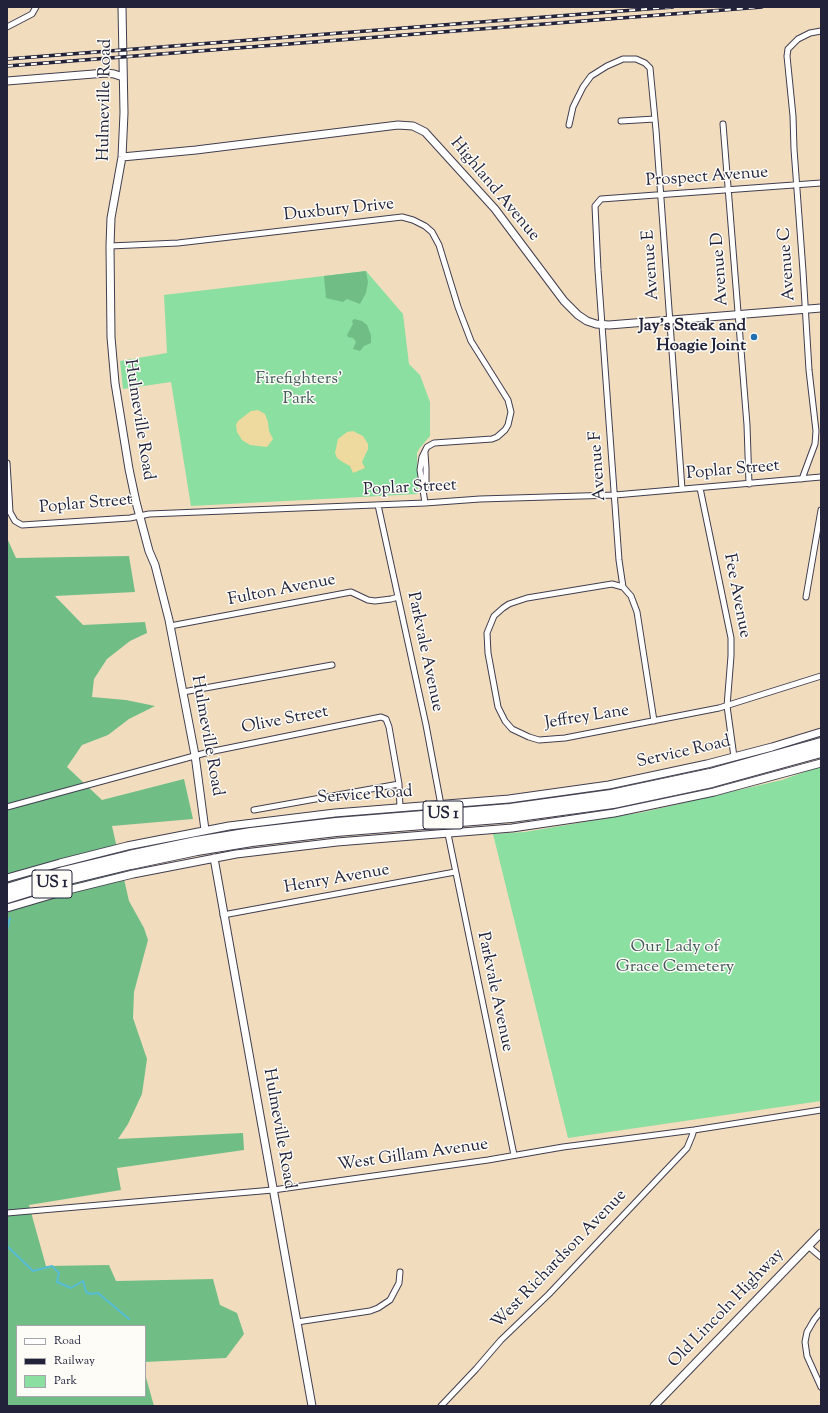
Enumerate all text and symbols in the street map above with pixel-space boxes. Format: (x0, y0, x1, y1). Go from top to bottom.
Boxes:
street label: Hulmeville Road (95, 39, 117, 161)
street label: Highland Avenue (445, 134, 543, 246)
street label: Prospect Avenue (645, 164, 769, 192)
street label: Duxbury Drive (283, 195, 395, 227)
street label: Avenue C (775, 226, 801, 302)
street label: Avenue E (639, 229, 665, 301)
street label: Avenue D (708, 231, 734, 307)
place label: Jay's Steak and Hoagie Joint (639, 317, 746, 357)
marker: Jay's Steak and Hoagie Joint (749, 332, 759, 342)
street label: Hulmeville Road (118, 358, 158, 482)
park label: Firefighters' Park (256, 370, 342, 410)
street label: Avenue F (586, 430, 612, 502)
street label: Poplar Street (686, 457, 780, 485)
street label: Poplar Street (363, 476, 457, 502)
street label: Poplar Street (39, 491, 133, 519)
street label: Fee Avenue (718, 552, 754, 640)
street label: Fulton Avenue (227, 571, 337, 611)
street label: Parkvale Avenue (401, 590, 447, 714)
street label: Hulmeville Road (185, 674, 227, 798)
street label: Jeffrey Lane (543, 701, 631, 735)
street label: Olive Street (240, 703, 330, 739)
street label: Service Road (635, 732, 733, 774)
street label: Service Road (317, 782, 413, 810)
road number: US 1 (423, 801, 463, 829)
street label: Henry Avenue (283, 861, 391, 899)
road number: US 1 (32, 870, 72, 898)
street label: Parkvale Avenue (471, 930, 517, 1054)
park label: Our Lady of Grace Cemetery (616, 938, 734, 978)
street label: Hulmeville Road (257, 1067, 299, 1191)
street label: West Gillam Avenue (336, 1135, 490, 1177)
street label: West Richardson Avenue (488, 1186, 632, 1334)
street label: Old Lincoln Highway (665, 1245, 789, 1373)
legend (16, 1325, 146, 1397)
text: Road (54, 1332, 81, 1350)
text: Railway (54, 1352, 95, 1370)
text: Park (54, 1372, 77, 1390)

